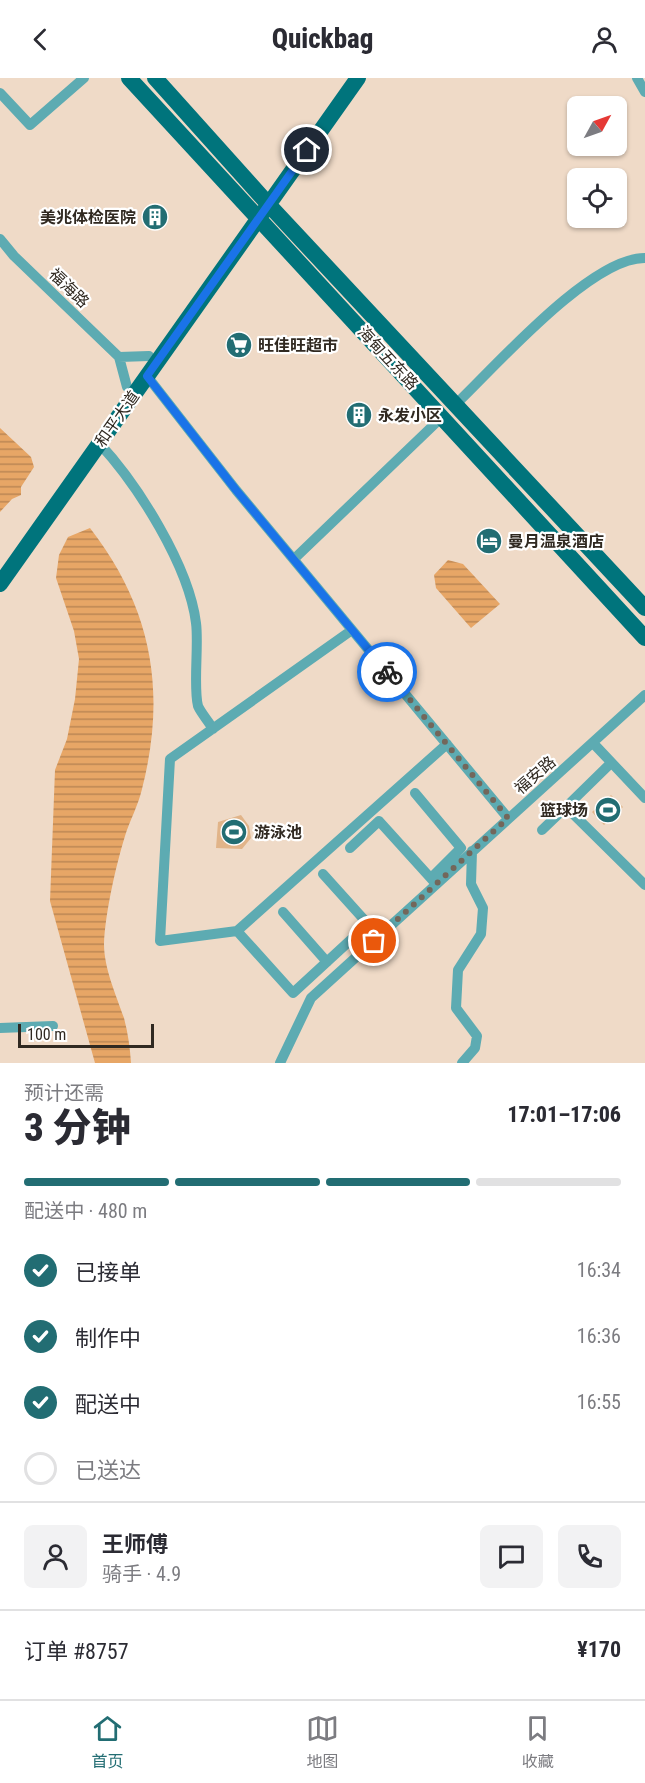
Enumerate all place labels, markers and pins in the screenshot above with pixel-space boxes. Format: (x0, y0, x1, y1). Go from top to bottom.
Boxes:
pin (281, 124, 332, 175)
building icon: 美兆体检医院 (140, 202, 170, 232)
place label: 美兆体检医院 (40, 208, 136, 227)
supermarket icon: 旺佳旺超市 (224, 330, 254, 360)
place label: 旺佳旺超市 (258, 336, 338, 355)
building icon: 永发小区 (344, 400, 374, 430)
place label: 永发小区 (378, 406, 442, 425)
hotel icon: 曼月温泉酒店 (474, 526, 504, 556)
place label: 曼月温泉酒店 (508, 532, 604, 551)
sports icon: 篮球场 (593, 795, 623, 825)
place label: 篮球场 (540, 801, 588, 820)
sports icon: 游泳池 (219, 817, 249, 847)
place label: 游泳池 (254, 823, 302, 842)
pin (348, 915, 399, 966)

